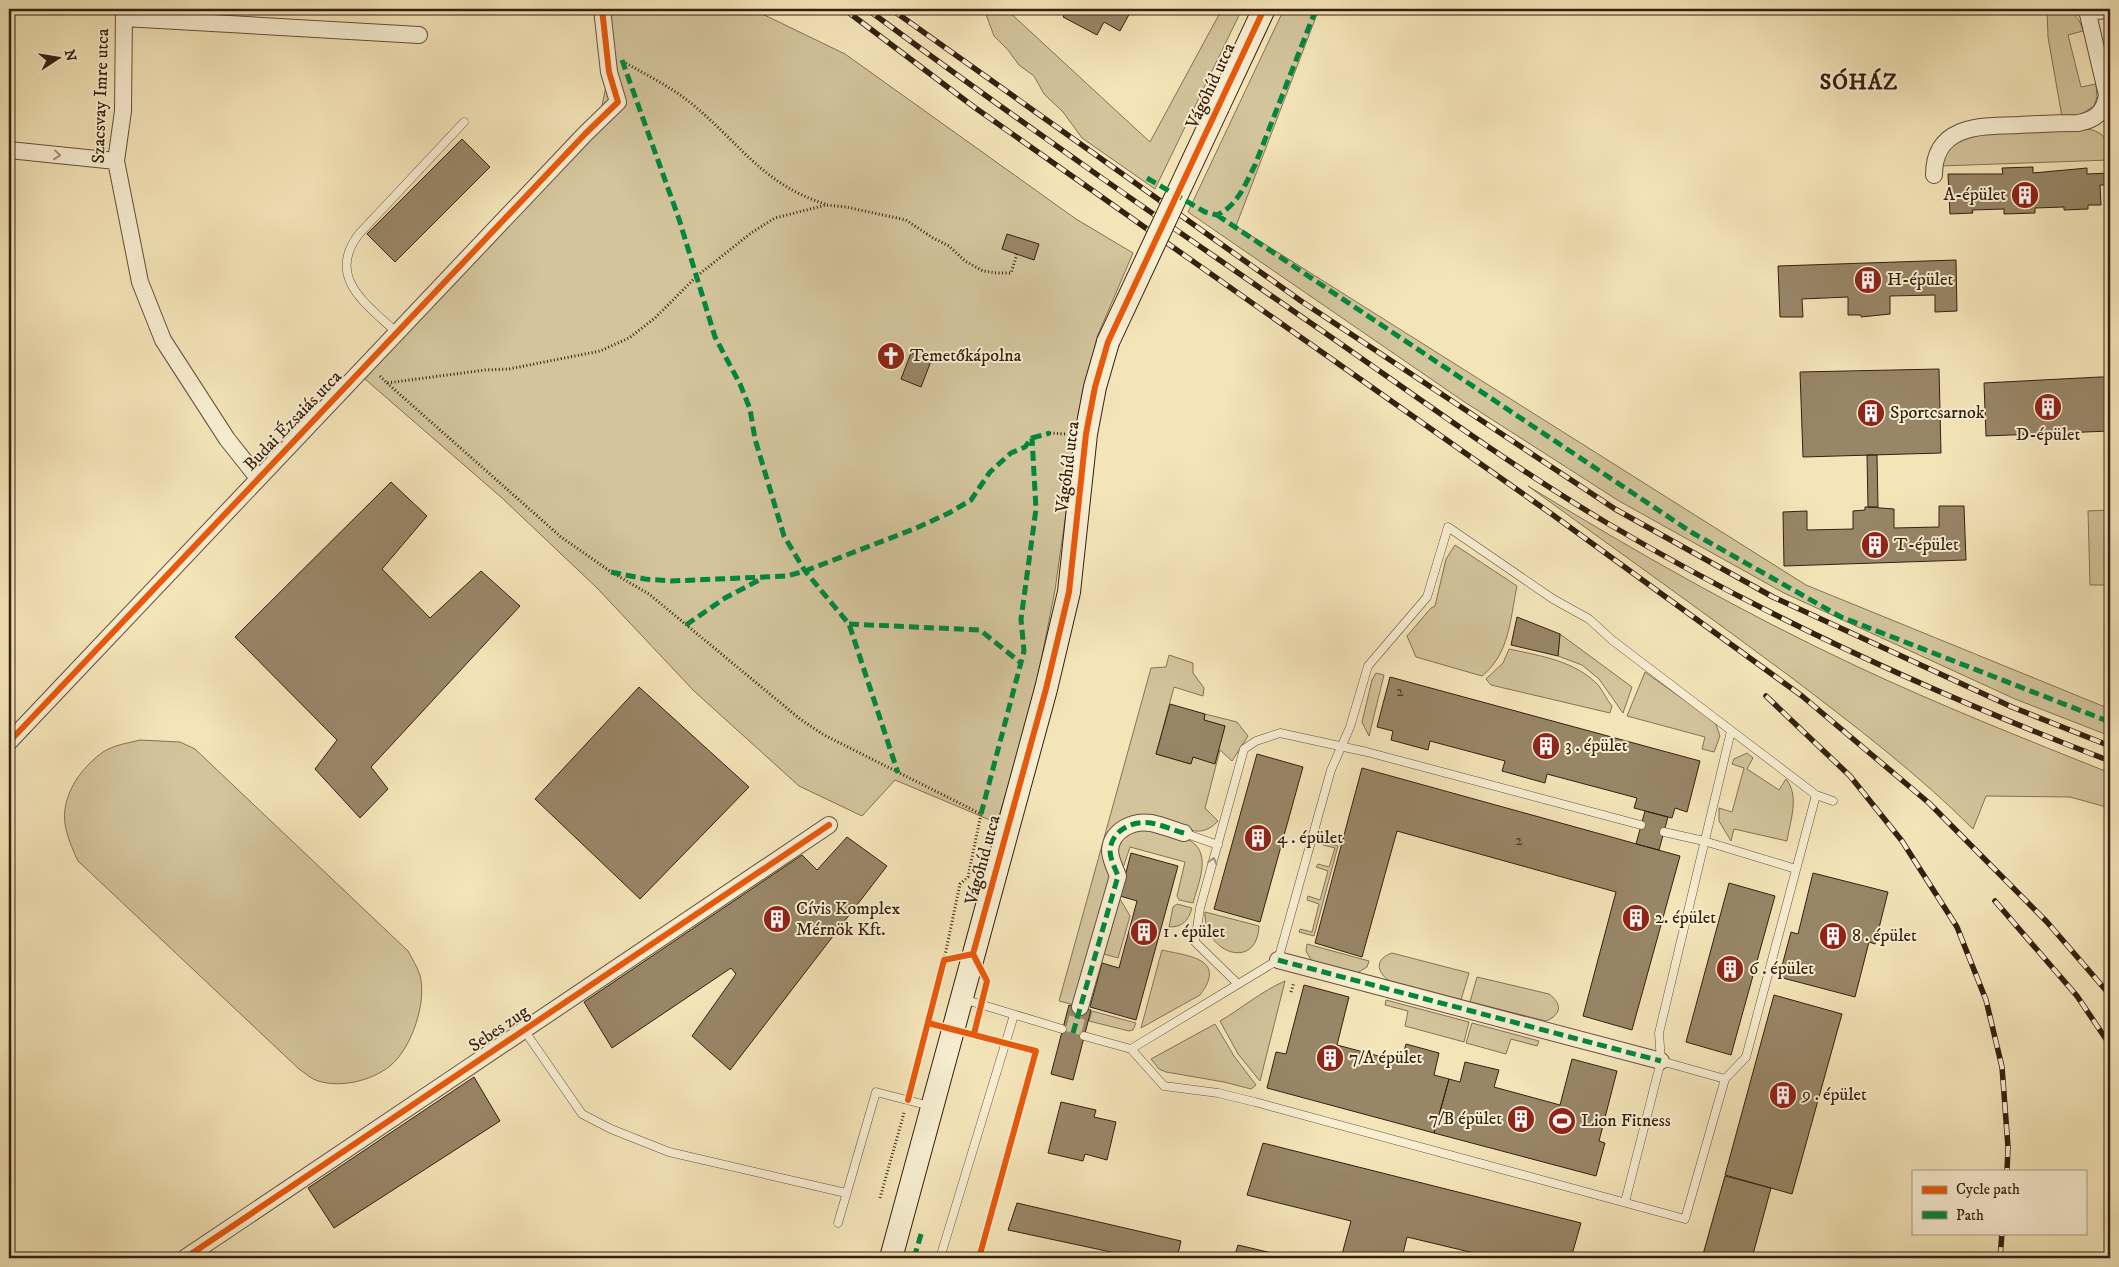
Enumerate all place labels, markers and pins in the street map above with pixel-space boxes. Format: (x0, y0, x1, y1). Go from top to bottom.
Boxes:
building icon: A-épület (2010, 180, 2040, 210)
place label: A-épület (1943, 184, 2006, 206)
building icon: H-épület (1853, 265, 1883, 295)
place label: H-épület (1887, 269, 1953, 291)
church icon: Temetőkápolna (876, 341, 906, 371)
place label: Temetőkápolna (910, 345, 1022, 367)
building icon: D-épület (2033, 392, 2063, 422)
building icon: Sportcsarnok (1856, 398, 1886, 428)
place label: Sportcsarnok (1890, 402, 1985, 424)
place label: D-épület (2016, 424, 2080, 446)
building icon: T-épület (1860, 530, 1890, 560)
place label: T-épület (1894, 534, 1959, 556)
building icon: 3 . épület (1531, 731, 1561, 761)
place label: 3 . épület (1565, 735, 1628, 757)
building icon: 4 . épület (1243, 823, 1273, 853)
place label: 4 . épület (1277, 827, 1343, 849)
place label: Cívis Komplex Mérnök Kft. (796, 898, 900, 941)
building icon: 2. épület (1621, 903, 1651, 933)
building icon: Cívis Komplex Mérnök Kft. (762, 904, 792, 934)
place label: 2. épület (1655, 907, 1716, 929)
building icon: 1 . épület (1129, 917, 1159, 947)
place label: 1 . épület (1163, 921, 1226, 943)
building icon: 8 . épület (1818, 921, 1848, 951)
place label: 8 . épület (1852, 925, 1917, 947)
building icon: 6 . épület (1715, 954, 1745, 984)
place label: 6 . épület (1749, 958, 1814, 980)
building icon: 7/A épület (1315, 1043, 1345, 1073)
place label: 7/A épület (1349, 1047, 1423, 1069)
building icon: 9 . épület (1768, 1080, 1798, 1110)
place label: 9 . épület (1801, 1084, 1867, 1106)
building icon: 7/B épület (1506, 1104, 1536, 1134)
sports icon: Lion Fitness (1547, 1106, 1577, 1136)
place label: 7/B épület (1429, 1108, 1502, 1130)
place label: Lion Fitness (1581, 1110, 1671, 1132)

